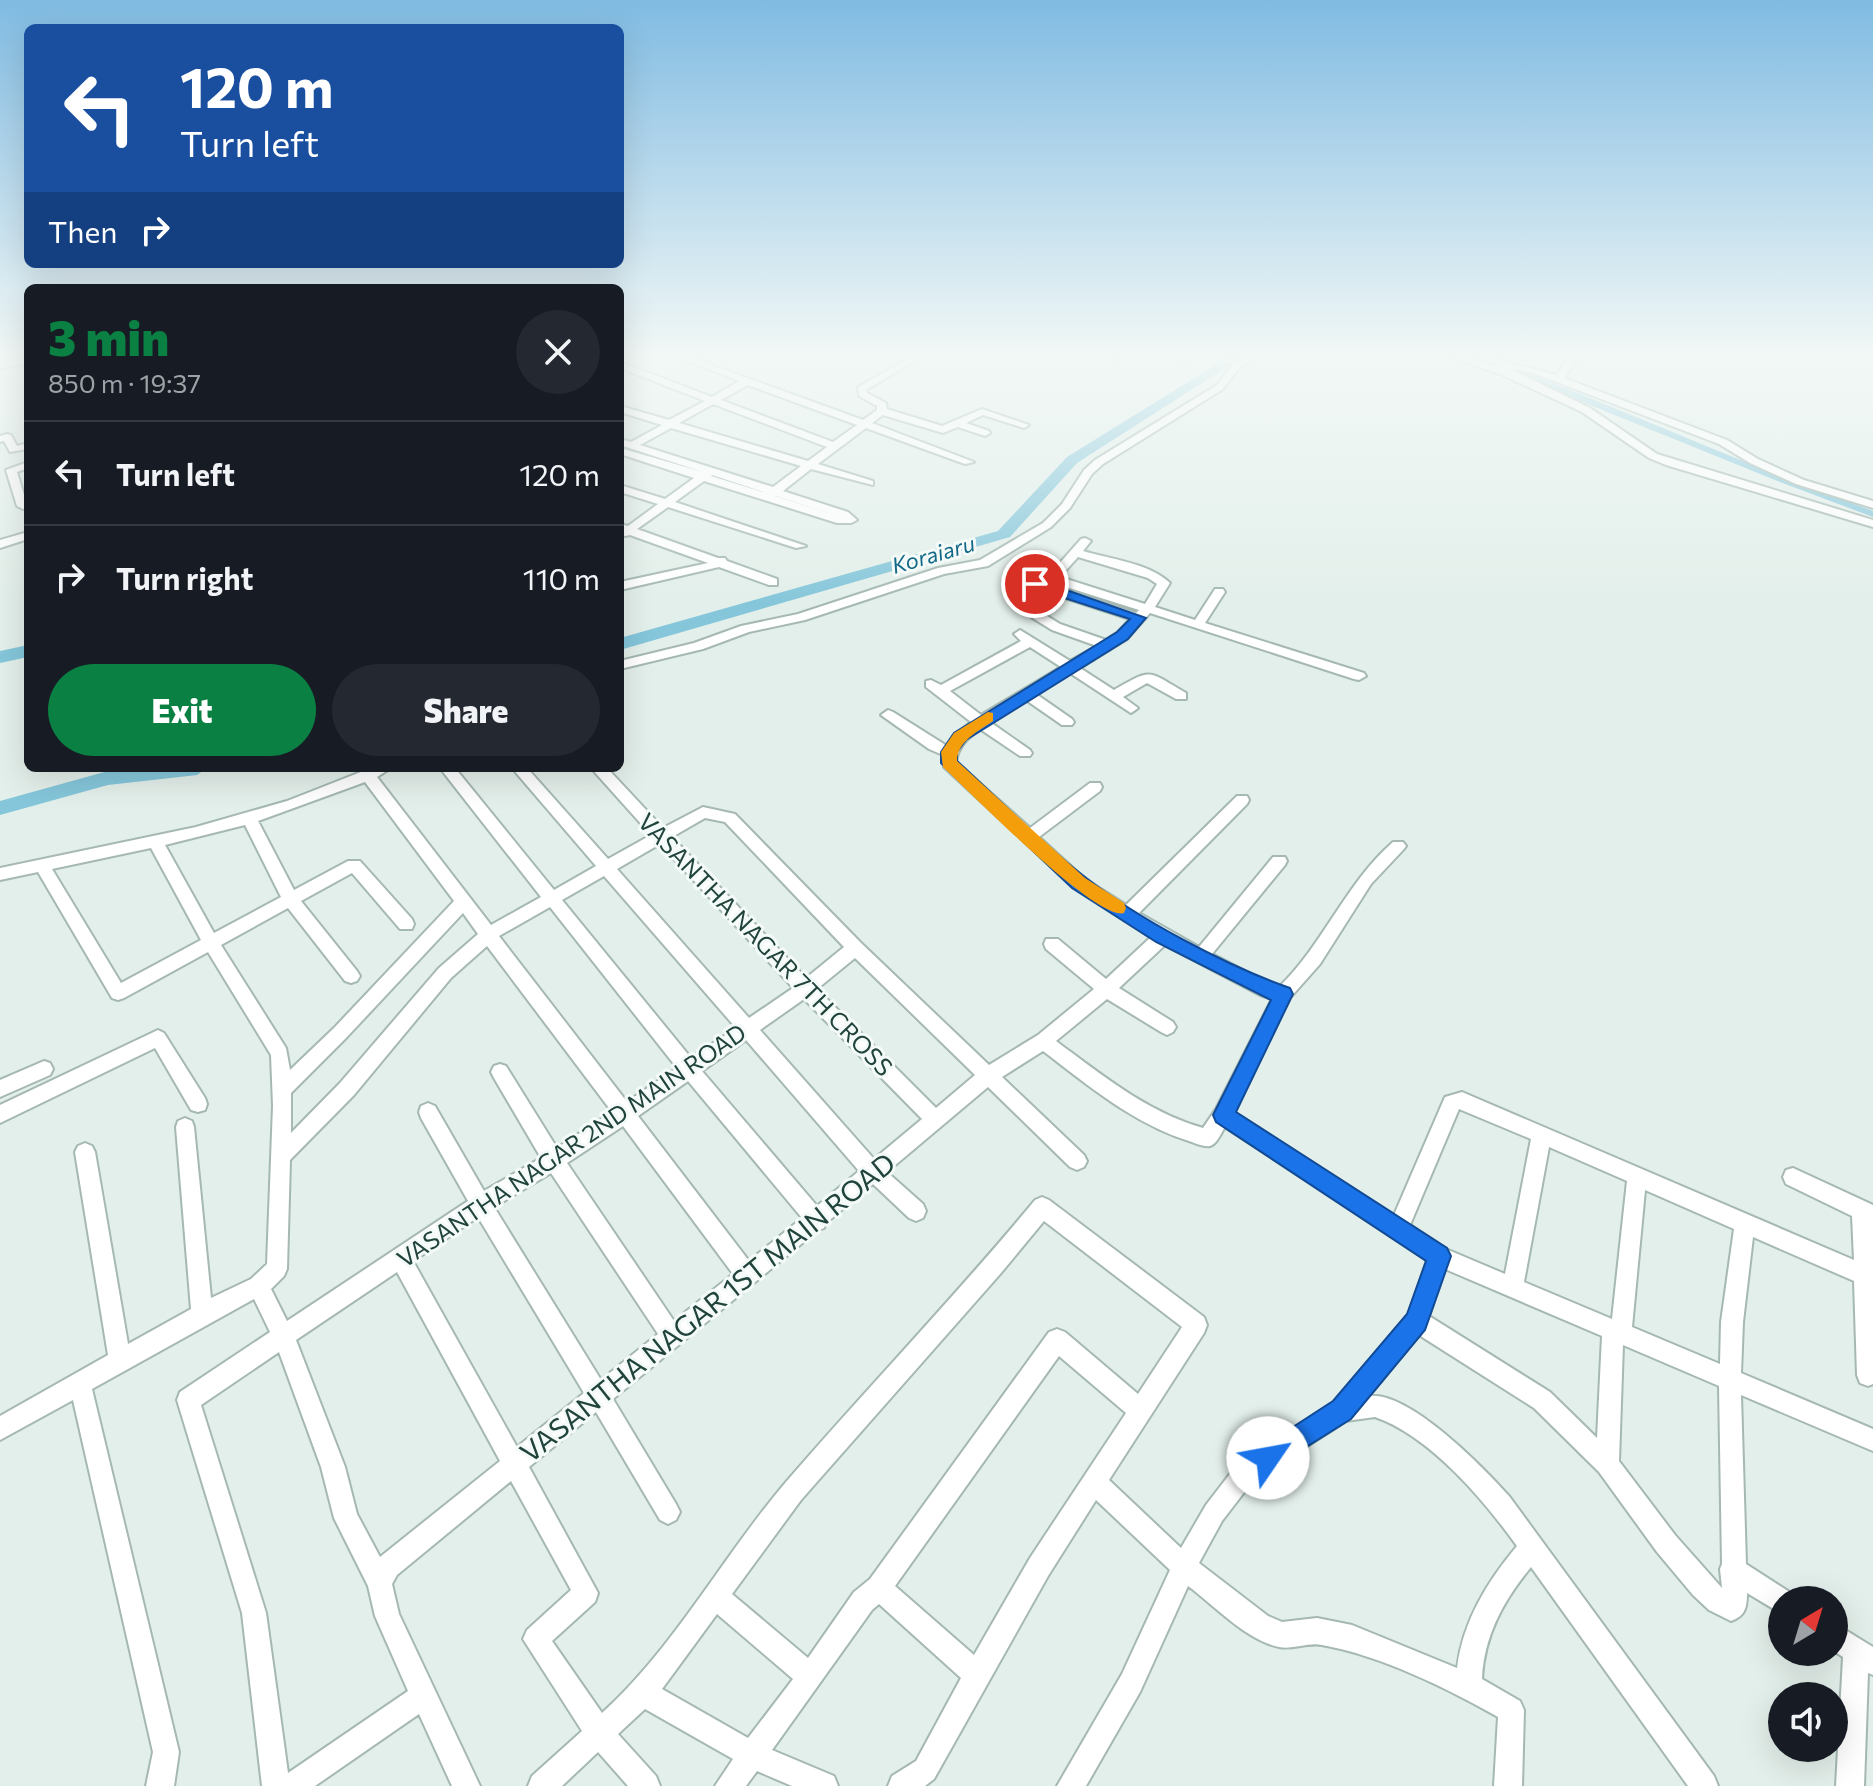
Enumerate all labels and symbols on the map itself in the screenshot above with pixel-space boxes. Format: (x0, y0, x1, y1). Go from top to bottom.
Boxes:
water label: Koraiaru (888, 529, 978, 579)
pin (1001, 550, 1069, 618)
street label: VASANTHA NAGAR 7TH CROSS (633, 807, 899, 1081)
street label: VASANTHA NAGAR 2ND MAIN ROAD (391, 1017, 751, 1273)
street label: VASANTHA NAGAR 1ST MAIN ROAD (513, 1145, 901, 1469)
position arrow (1226, 1416, 1310, 1500)
north arrow (1768, 1586, 1848, 1666)

